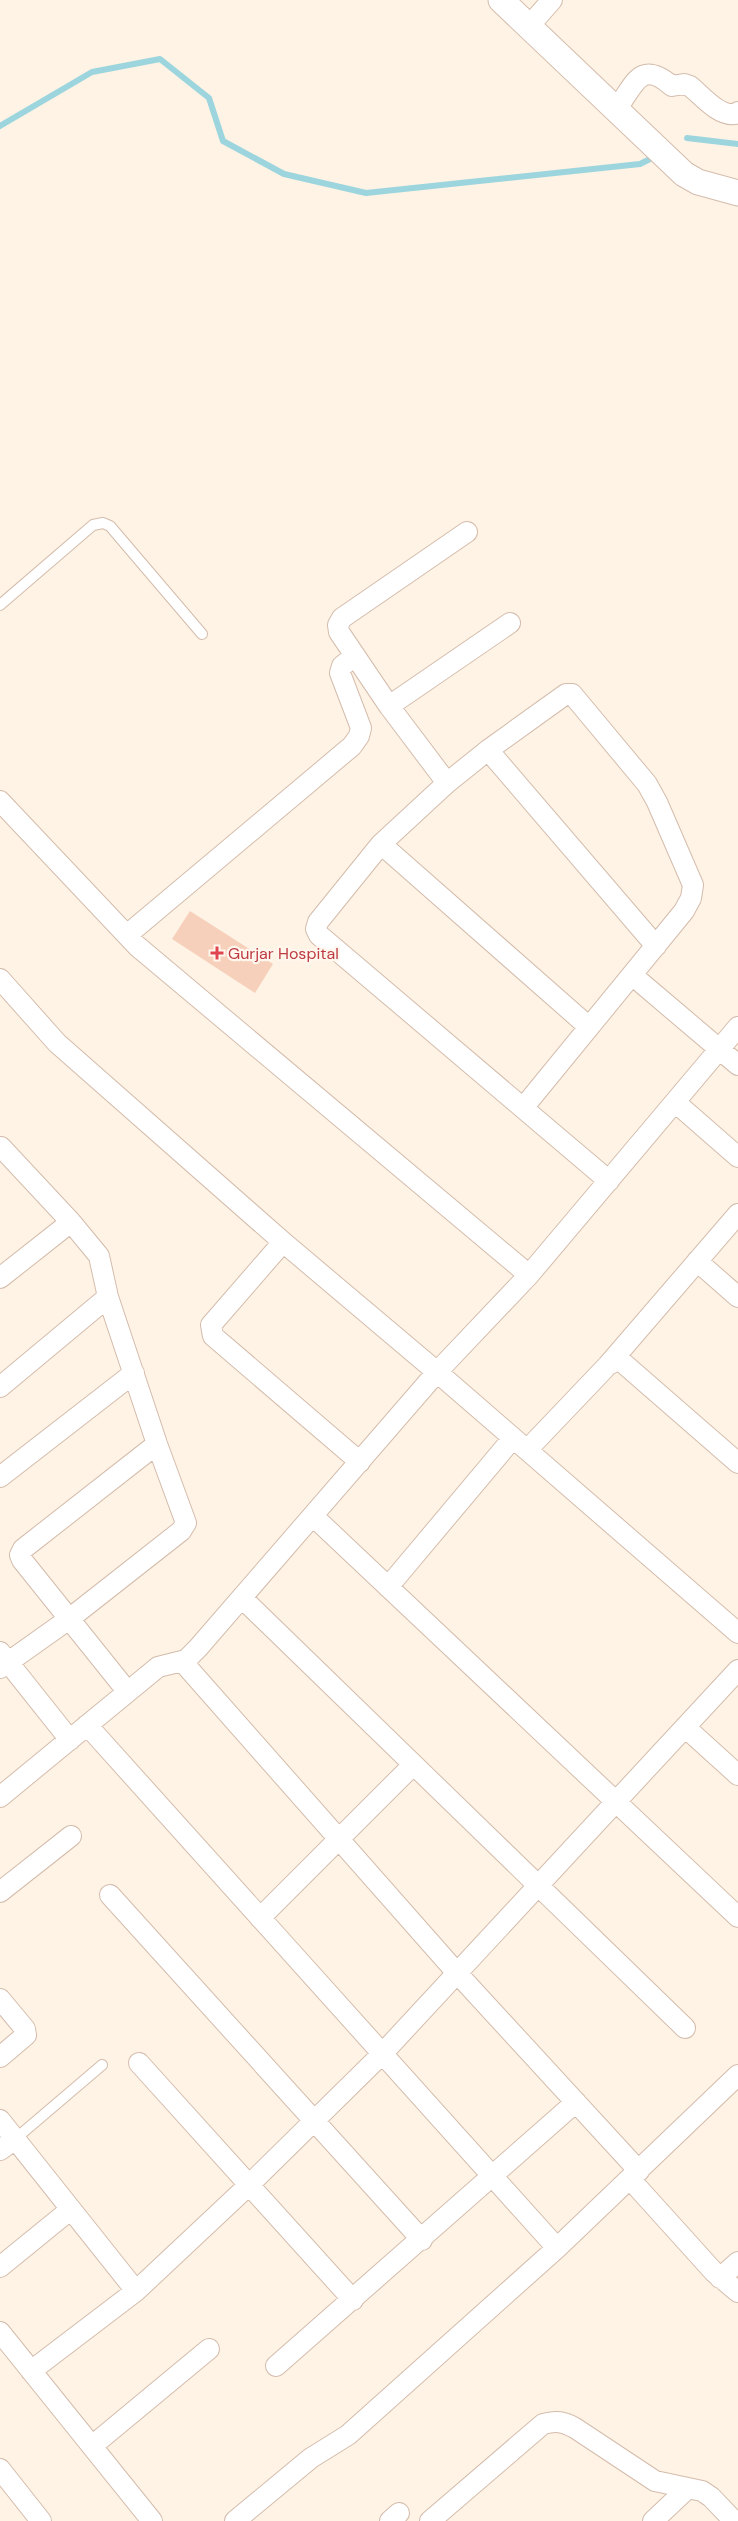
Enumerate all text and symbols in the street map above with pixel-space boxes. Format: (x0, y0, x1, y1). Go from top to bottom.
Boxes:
place label: Gurjar Hospital (228, 943, 339, 964)
marker: Gurjar Hospital (210, 946, 224, 960)

